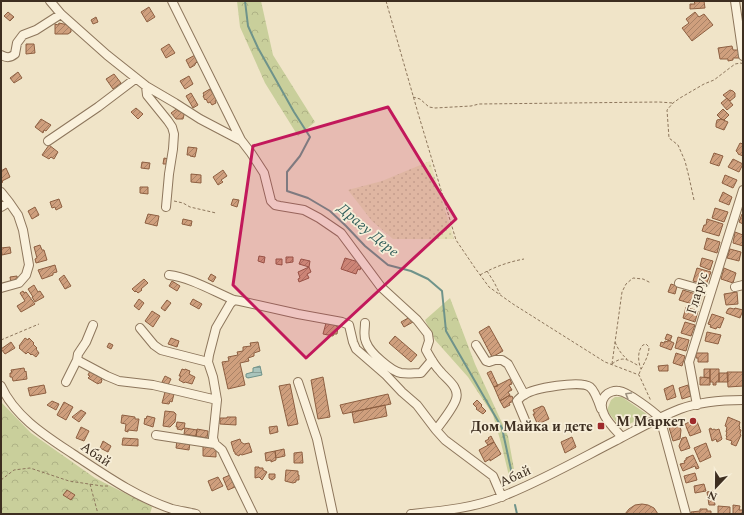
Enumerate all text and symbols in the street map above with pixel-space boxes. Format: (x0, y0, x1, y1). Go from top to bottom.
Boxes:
water label: Драгу Дере (331, 196, 404, 263)
street label: Гларус (681, 269, 713, 317)
one-way arrow (625, 393, 632, 400)
place label: М Маркет (616, 411, 685, 432)
place label: Дом Майка и дете (471, 416, 593, 437)
marker: М Маркет (688, 416, 698, 426)
marker: Дом Майка и дете (596, 421, 606, 431)
street label: Абай (76, 436, 116, 472)
street label: Абай (496, 459, 534, 493)
north arrow (696, 467, 736, 507)
text: N (705, 486, 720, 505)

